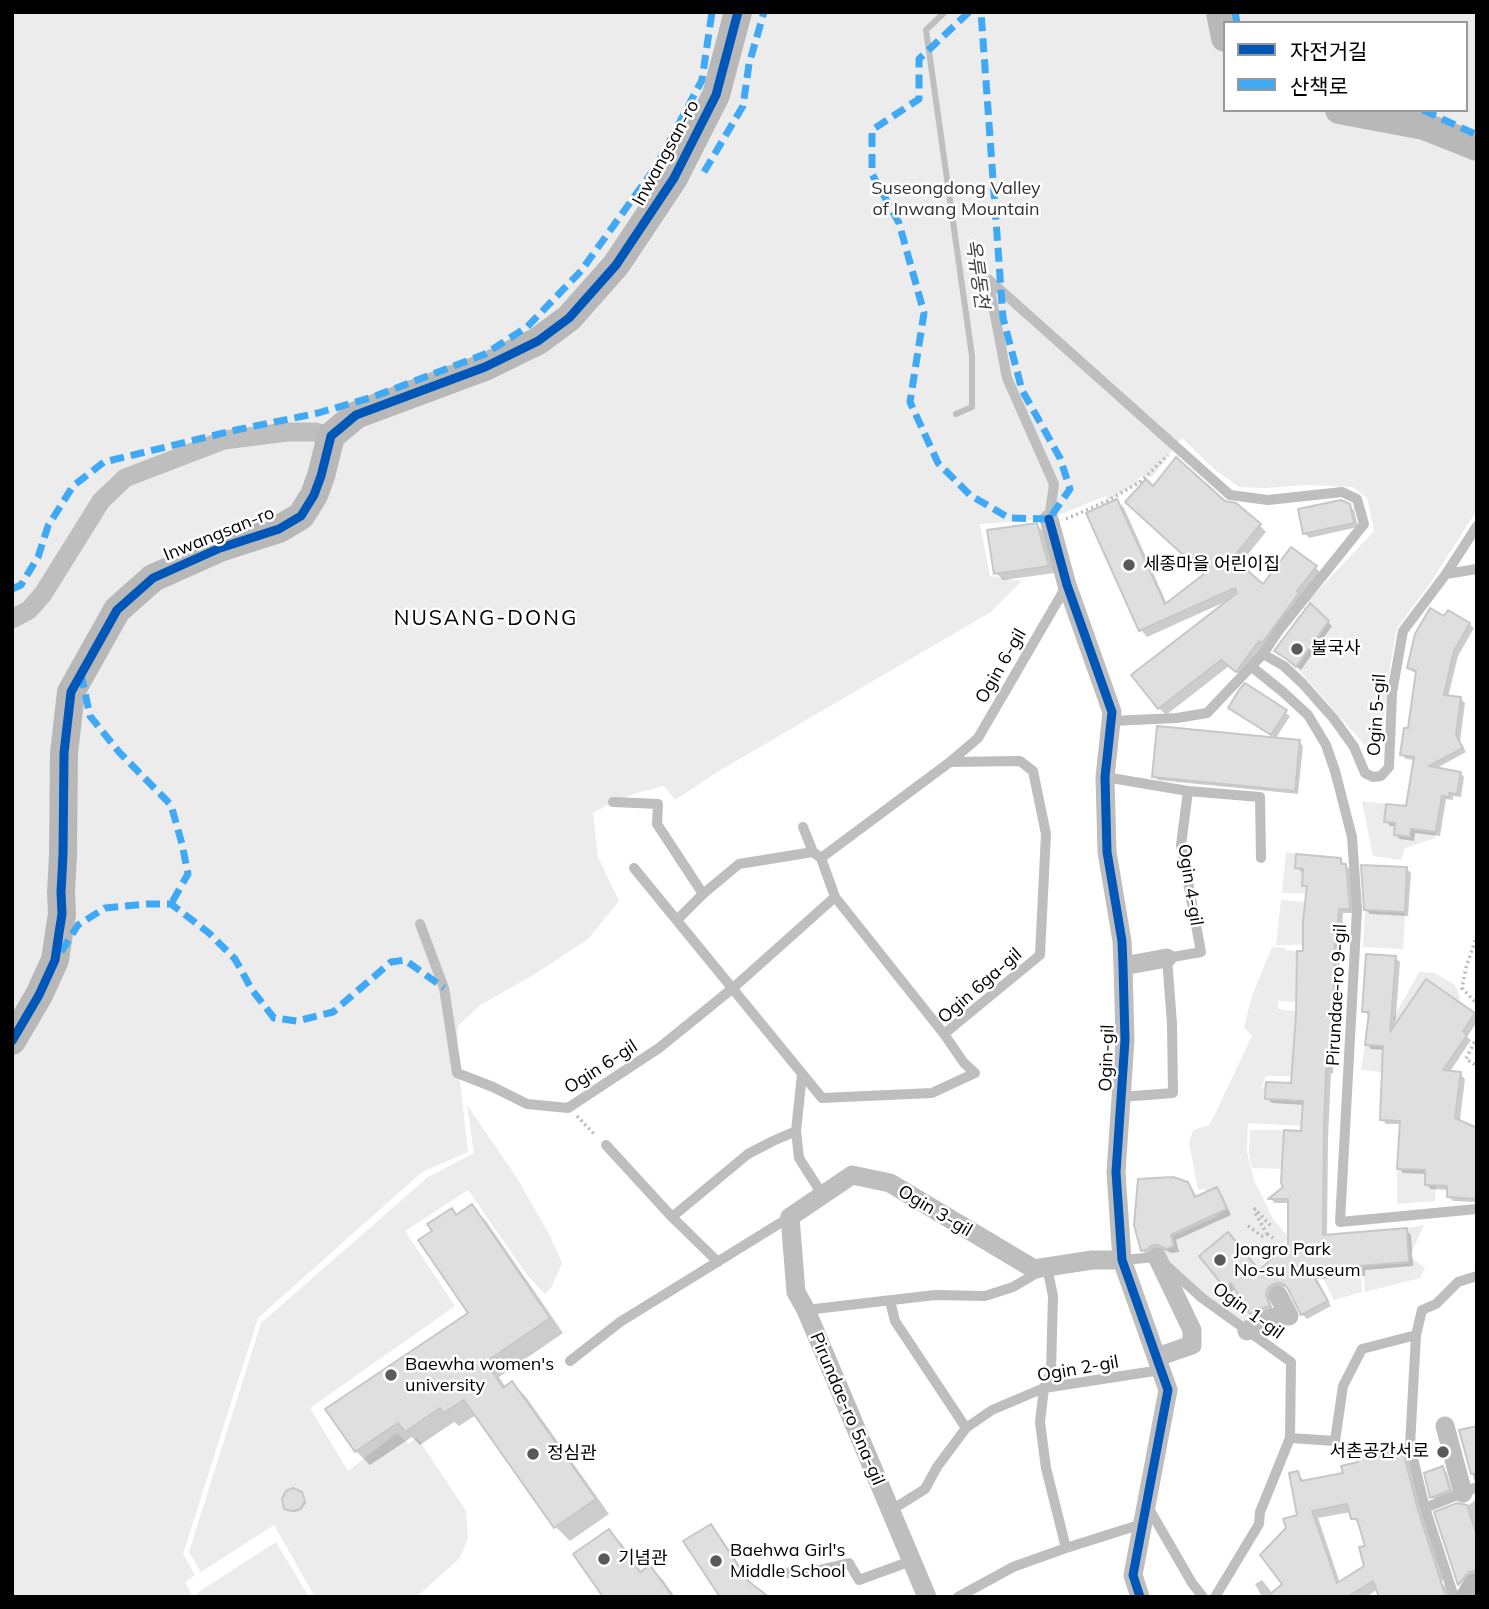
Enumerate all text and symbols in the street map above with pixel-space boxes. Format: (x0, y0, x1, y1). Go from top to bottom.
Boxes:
legend (1223, 21, 1468, 112)
text: 자전거길 (1290, 38, 1367, 64)
text: 산책로 (1290, 73, 1348, 99)
street label: Inwangsan-ro (628, 96, 704, 210)
park label: Suseongdong Valley of Inwang Mountain (871, 178, 1041, 220)
water label: 옥류동천 (961, 238, 993, 310)
street label: Inwangsan-ro (161, 502, 277, 566)
place label: 세종마을 어린이집 (1143, 554, 1280, 576)
marker: 세종마을 어린이집 (1121, 557, 1137, 573)
district label: NUSANG-DONG (395, 606, 577, 632)
street label: Ogin 6-gil (971, 625, 1031, 707)
place label: 불국사 (1311, 638, 1361, 660)
marker: 불국사 (1289, 641, 1305, 657)
street label: Ogin 5-gil (1363, 673, 1391, 757)
street label: Ogin 4-gil (1173, 843, 1207, 927)
street label: Pirundae-ro 9-gil (1322, 923, 1352, 1067)
street label: Ogin 6ga-gil (934, 944, 1026, 1028)
street label: Ogin-gil (1095, 1024, 1119, 1092)
street label: Ogin 6-gil (561, 1035, 641, 1099)
street label: Ogin 3-gil (894, 1181, 976, 1241)
place label: Jongro Park No-su Museum (1234, 1239, 1360, 1282)
marker: Jongro Park No-su Museum (1212, 1252, 1228, 1268)
street label: Ogin 1-gil (1208, 1278, 1288, 1344)
street label: Pirundae-ro 5na-gil (805, 1329, 889, 1489)
street label: Ogin 2-gil (1036, 1351, 1120, 1387)
place label: Baewha women's university (405, 1354, 554, 1396)
marker: Baewha women's university (383, 1367, 399, 1383)
place label: 서촌공간서로 (1330, 1441, 1429, 1463)
place label: 정심관 (547, 1443, 597, 1465)
marker: 서촌공간서로 (1435, 1444, 1451, 1460)
marker: 정심관 (525, 1446, 541, 1462)
place label: Baehwa Girl's Middle School (730, 1540, 846, 1582)
place label: 기념관 (618, 1548, 668, 1570)
marker: 기념관 (596, 1551, 612, 1567)
marker: Baehwa Girl's Middle School (708, 1553, 724, 1569)

